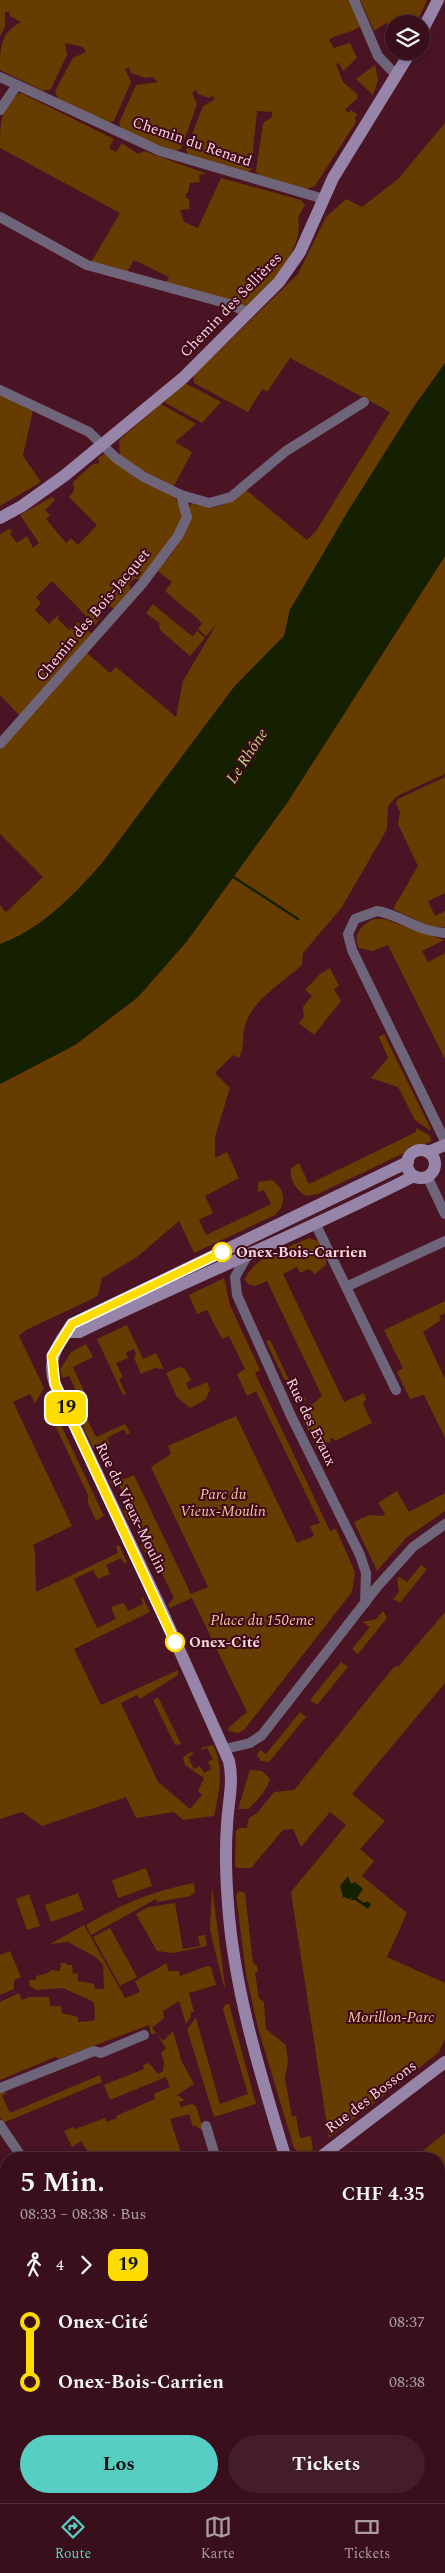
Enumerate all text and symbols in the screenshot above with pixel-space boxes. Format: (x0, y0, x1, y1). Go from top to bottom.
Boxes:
map controls (385, 15, 430, 60)
button: layers (385, 15, 430, 60)
street label: Chemin du Renard (129, 111, 255, 173)
street label: Chemin des Sellières (175, 247, 287, 363)
street label: Chemin des Bois-Jacquet (31, 544, 155, 686)
water label: Le Rhône (220, 724, 274, 788)
place label: Onex-Bois-Carrien (236, 1241, 367, 1264)
marker: Onex-Bois-Carrien (212, 1242, 232, 1262)
street label: Rue des Evaux (280, 1374, 342, 1470)
line badge: 19 (44, 1392, 88, 1424)
text: 19 (56, 1394, 76, 1421)
street label: Rue du Vieux-Moulin (89, 1439, 173, 1578)
park label: Parc du Vieux-Moulin (180, 1483, 266, 1523)
park label: Place du 150eme (210, 1609, 314, 1632)
place label: Onex-Cité (189, 1631, 260, 1654)
marker: Onex-Cité (165, 1632, 185, 1652)
park label: Morillon-Parc (348, 2006, 435, 2029)
street label: Rue des Bossons (320, 2055, 422, 2139)
text: 5 Min. (20, 2161, 105, 2204)
text: CHF 4.35 (342, 2180, 425, 2209)
text: 08:33 – 08:38 · Bus (20, 2202, 146, 2226)
icon: walk (20, 2251, 48, 2279)
icon: forward (72, 2251, 100, 2279)
text: 19 (118, 2251, 138, 2278)
text: 4 (56, 2253, 64, 2277)
text: Onex-Cité (58, 2308, 148, 2337)
text: 08:37 (389, 2310, 425, 2334)
text: Onex-Bois-Carrien (58, 2368, 224, 2397)
text: 08:38 (389, 2370, 425, 2394)
button: Los (20, 2435, 218, 2493)
button: Tickets (228, 2435, 425, 2493)
tab: Route (55, 2513, 91, 2564)
tab: Karte (201, 2513, 235, 2564)
tab: Tickets (344, 2513, 390, 2564)

